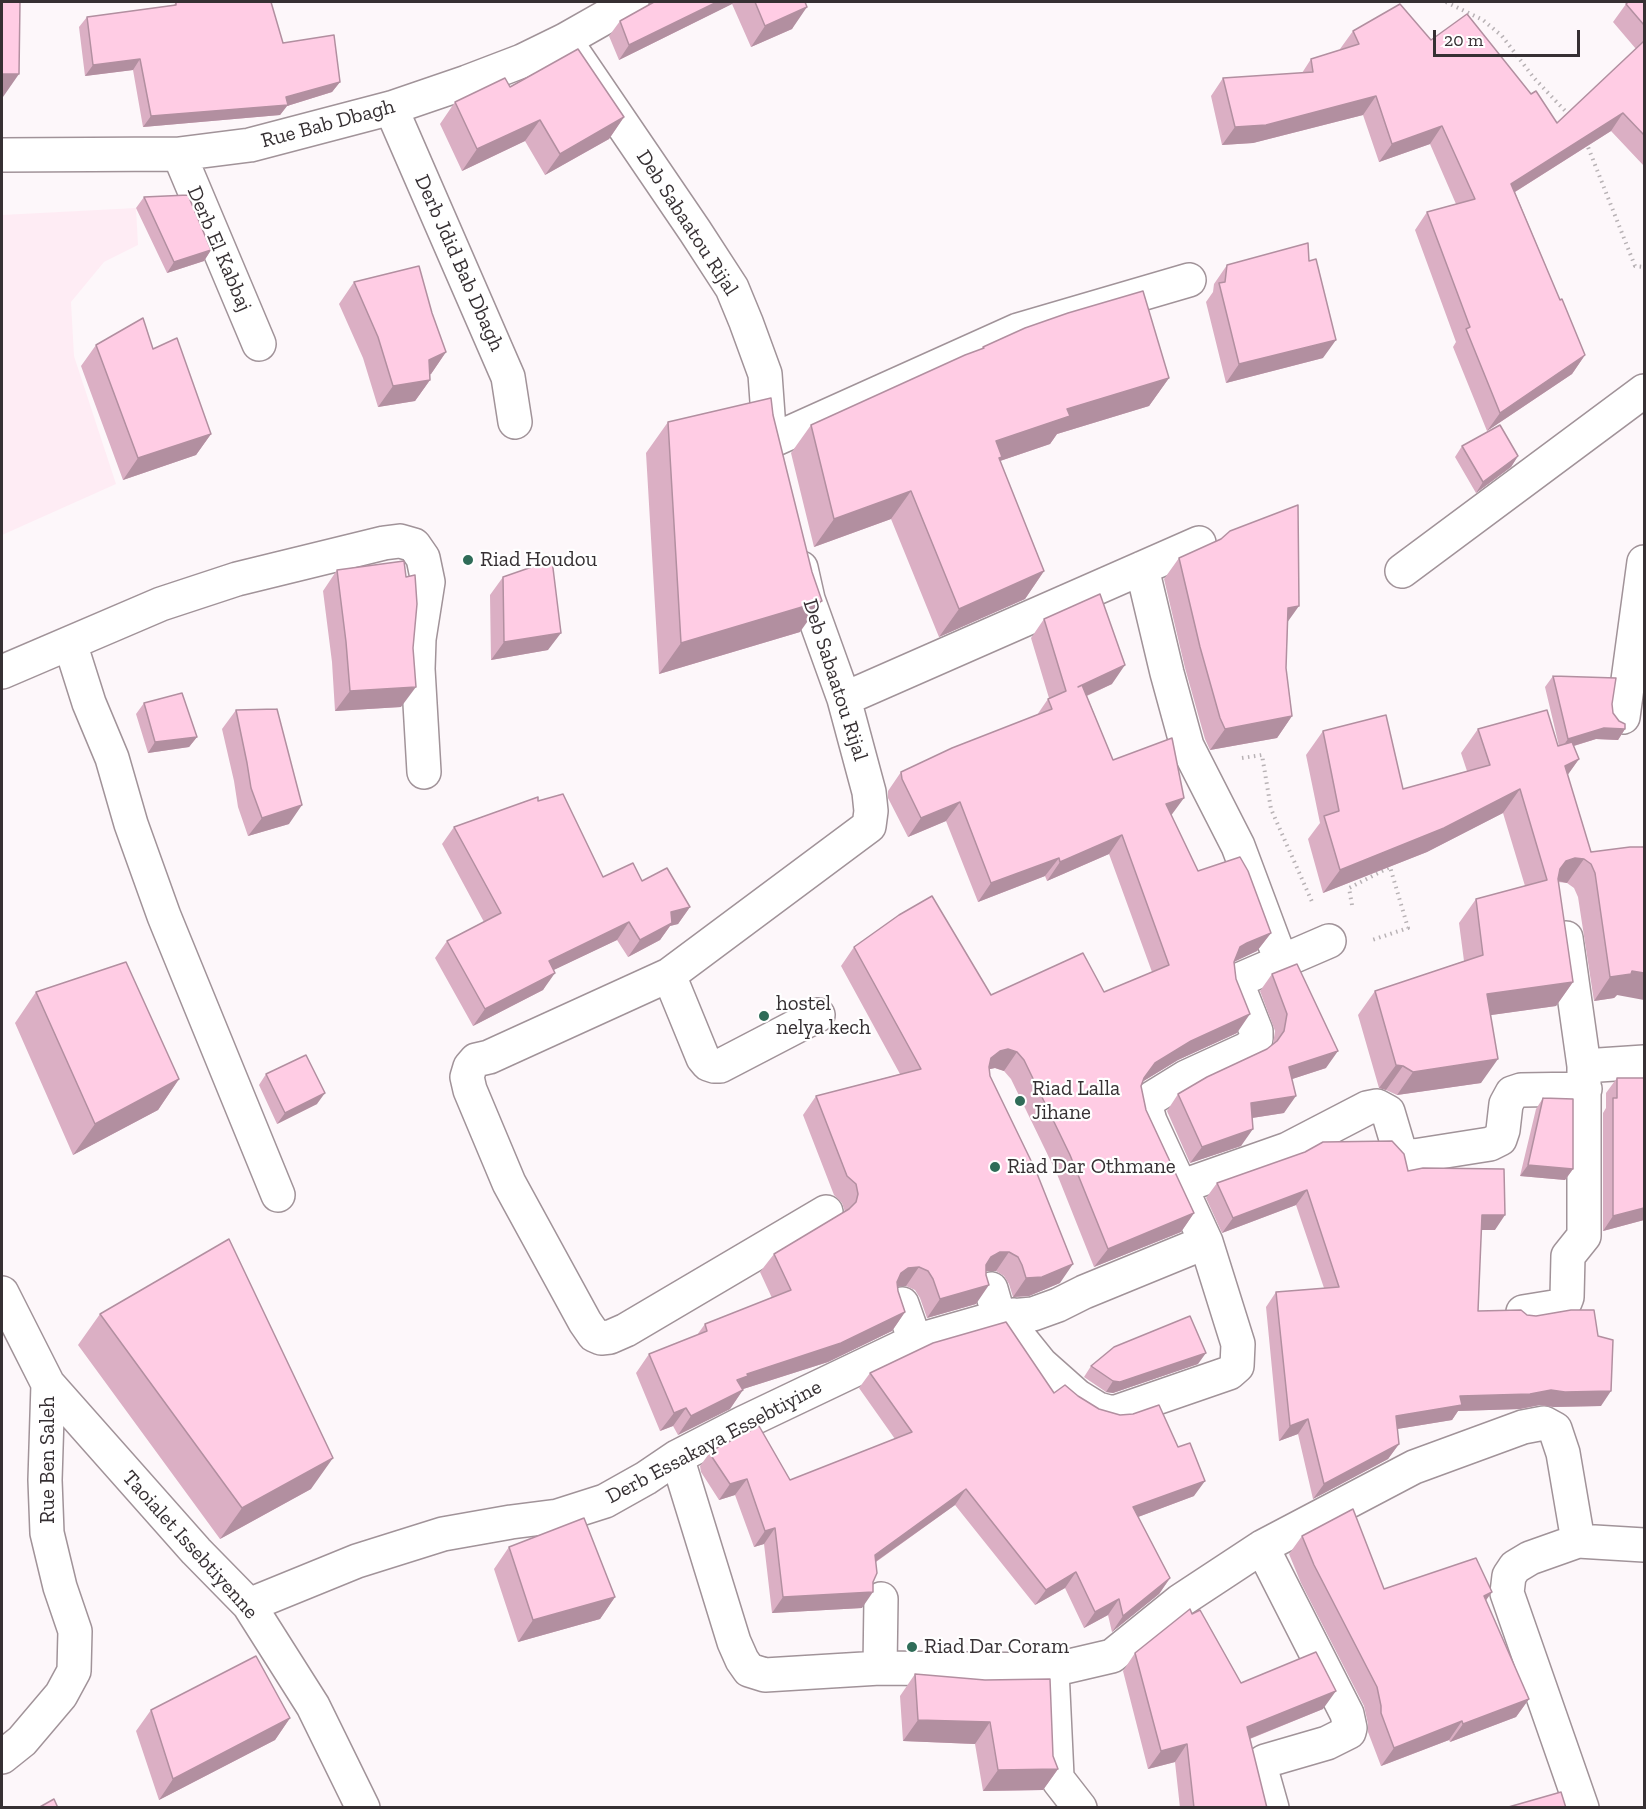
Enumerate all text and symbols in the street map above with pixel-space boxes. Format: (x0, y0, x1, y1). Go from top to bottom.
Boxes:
scale bar (1436, 18, 1583, 56)
text: 20 m (1444, 29, 1483, 51)
street label: Rue Bab Dbagh (258, 94, 398, 154)
street label: Deb Sabaatou Rijal (631, 145, 743, 301)
street label: Derb Jdid Bab Dbagh (409, 171, 509, 355)
street label: Derb El Kabbaj (181, 183, 257, 315)
place label: Riad Houdou (480, 547, 597, 573)
marker: Riad Houdou (461, 553, 475, 567)
street label: Deb Sabaatou Rijal (797, 596, 873, 764)
place label: hostel nelya kech (776, 991, 871, 1041)
marker: hostel nelya kech (757, 1009, 771, 1023)
place label: Riad Lalla Jihane (1032, 1076, 1120, 1126)
marker: Riad Lalla Jihane (1013, 1094, 1027, 1108)
place label: Riad Dar Othmane (1007, 1154, 1176, 1180)
marker: Riad Dar Othmane (988, 1160, 1002, 1174)
street label: Derb Essakaya Essebtiyine (602, 1374, 826, 1510)
street label: Rue Ben Saleh (35, 1396, 61, 1524)
street label: Taoialet Issebtiyenne (117, 1466, 263, 1624)
place label: Riad Dar Coram (924, 1634, 1069, 1660)
marker: Riad Dar Coram (905, 1640, 919, 1654)

